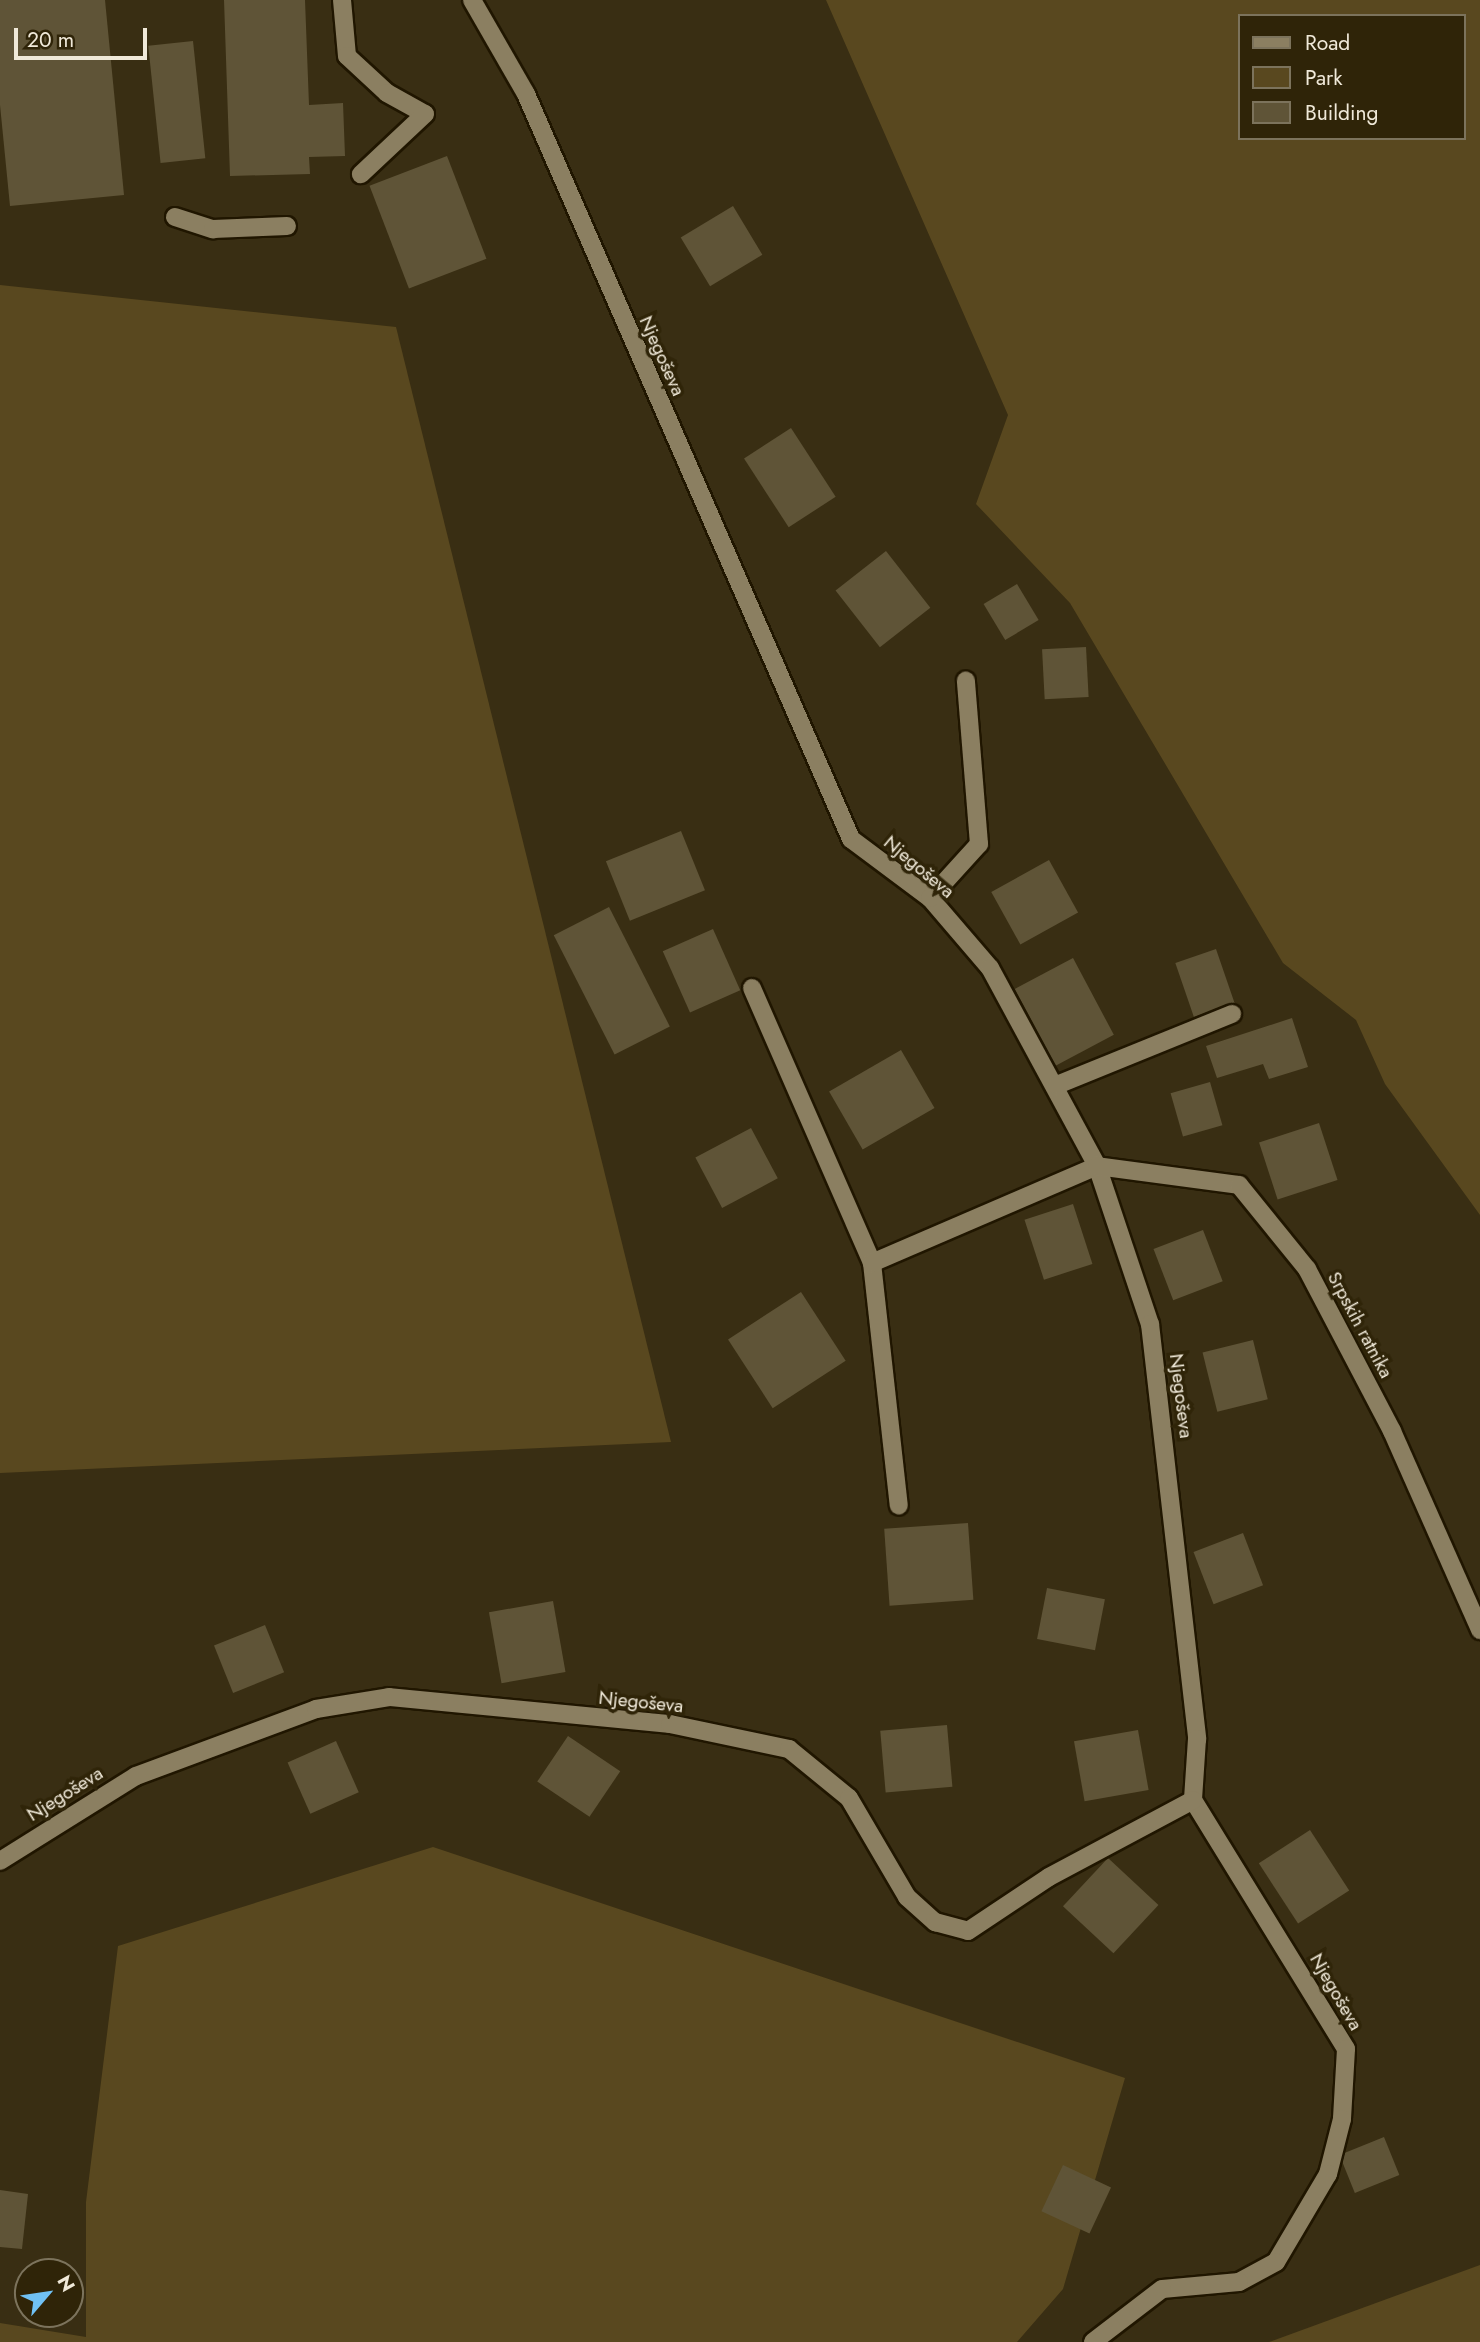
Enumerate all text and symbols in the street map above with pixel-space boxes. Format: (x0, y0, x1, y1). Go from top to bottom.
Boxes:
scale bar (18, 14, 150, 58)
legend (1238, 14, 1466, 140)
text: 20 m (27, 25, 74, 55)
text: Road (1305, 28, 1350, 58)
text: Park (1305, 63, 1342, 93)
text: Building (1305, 98, 1378, 128)
street label: Njegoševa (634, 312, 690, 400)
street label: Njegoševa (879, 831, 959, 903)
street label: Srpskih ratnika (1322, 1268, 1398, 1382)
street label: Njegoševa (1164, 1352, 1198, 1440)
street label: Njegoševa (597, 1686, 685, 1718)
street label: Njegoševa (23, 1762, 107, 1826)
street label: Njegoševa (1305, 1949, 1367, 2035)
north arrow (14, 2258, 84, 2328)
text: N (51, 2270, 82, 2297)

